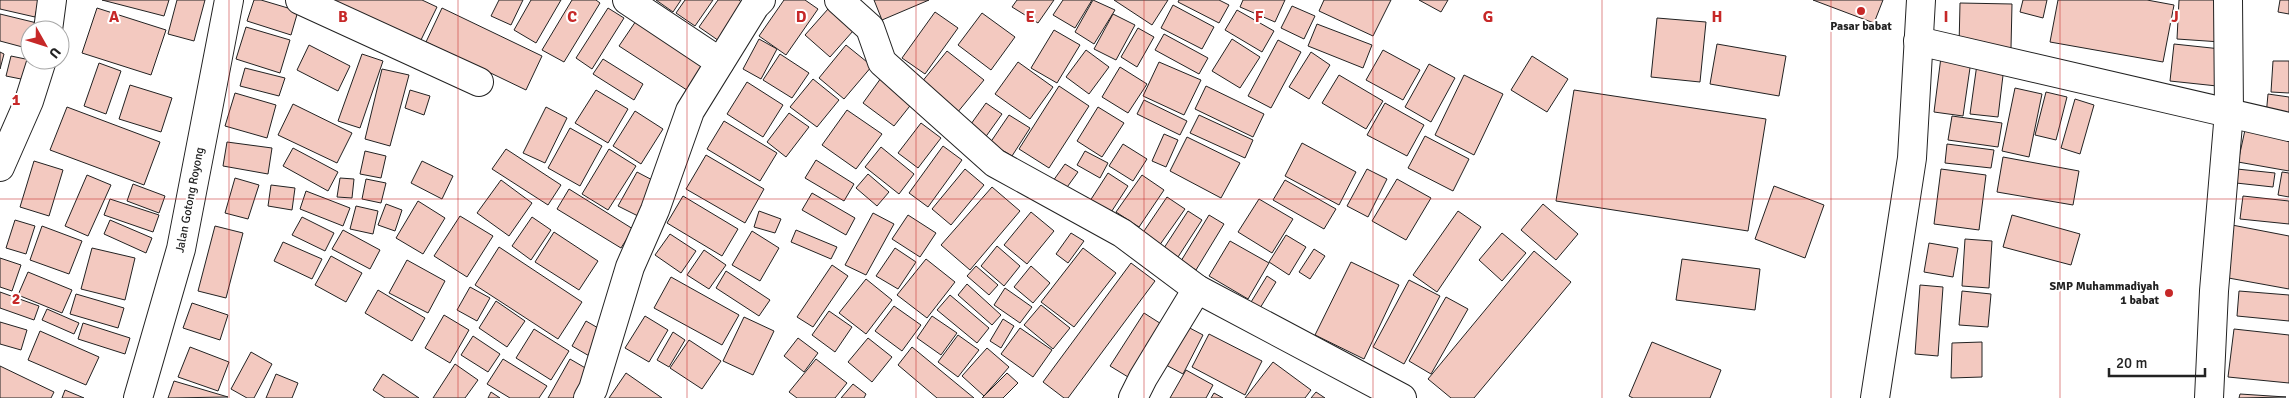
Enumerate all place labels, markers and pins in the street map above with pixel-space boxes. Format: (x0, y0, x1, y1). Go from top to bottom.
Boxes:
marker: Pasar babat (1855, 5, 1867, 17)
place label: Pasar babat (1830, 19, 1892, 34)
place label: SMP Muhammadiyah 1 babat (2049, 279, 2159, 308)
marker: SMP Muhammadiyah 1 babat (2163, 287, 2175, 299)

